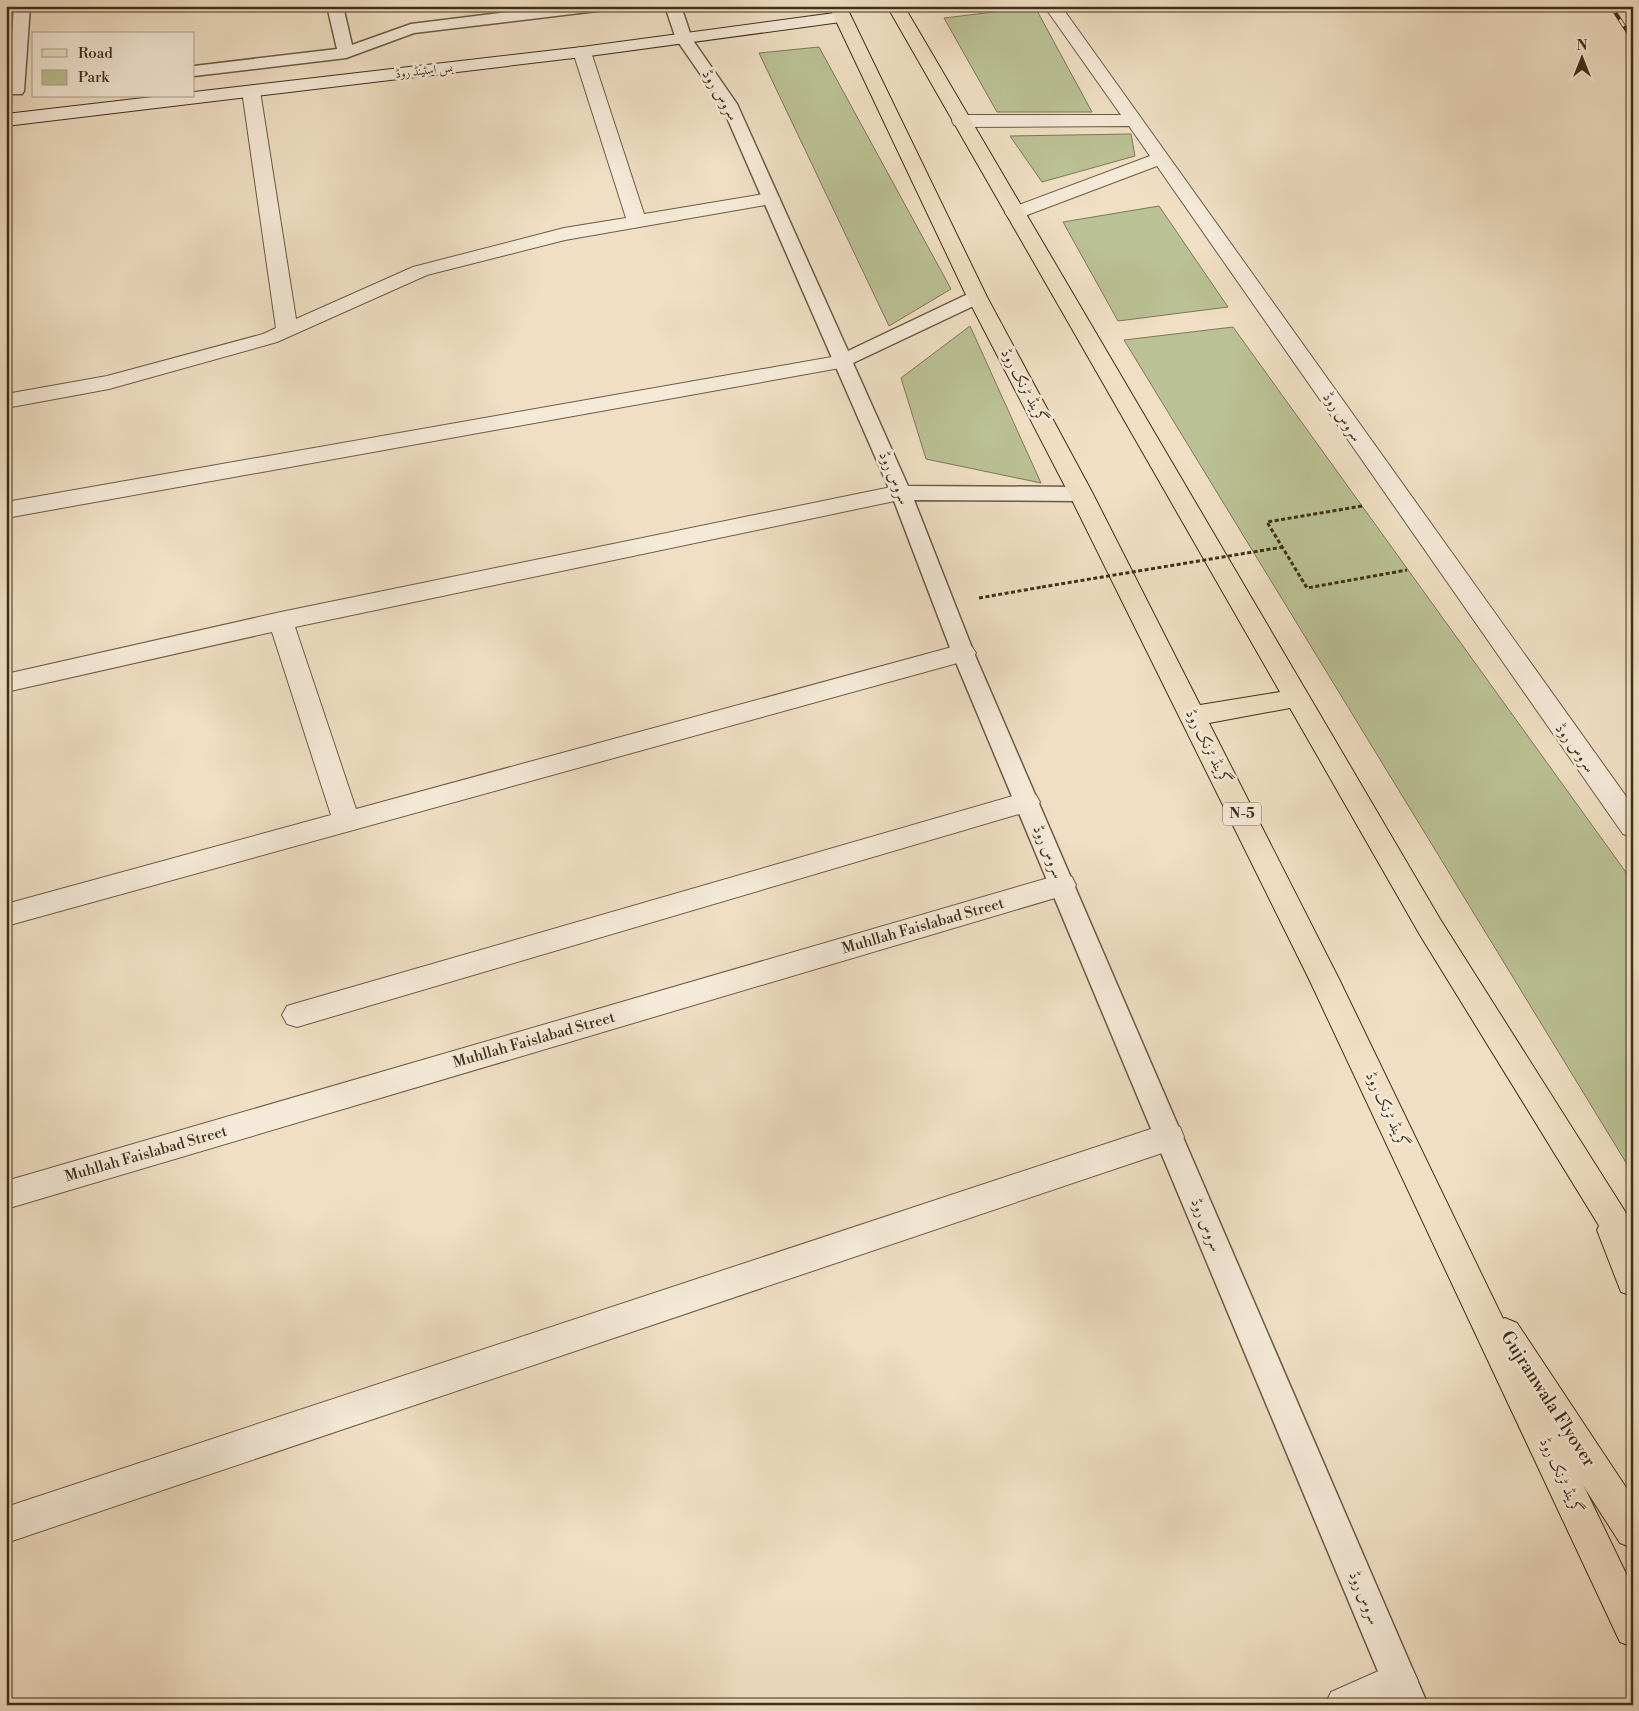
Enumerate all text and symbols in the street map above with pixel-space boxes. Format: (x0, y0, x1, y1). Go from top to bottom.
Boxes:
legend (32, 32, 195, 98)
north arrow (1556, 32, 1606, 82)
text: N (1576, 37, 1588, 55)
text: Road (78, 44, 113, 63)
street label: بس اسٹینڈ روڈ (394, 60, 454, 83)
street label: سروس روڈ (697, 66, 743, 124)
text: Park (78, 68, 110, 87)
street label: گرینڈ ٹرنک روڈ (996, 345, 1052, 427)
street label: سروس روڈ (1318, 389, 1366, 445)
street label: سروس روڈ (874, 448, 914, 508)
street label: گرینڈ ٹرنک روڈ (1181, 706, 1236, 788)
street label: سروس روڈ (1551, 720, 1599, 776)
road number: N-5 (1223, 802, 1261, 826)
street label: سروس روڈ (1028, 822, 1068, 882)
street label: Muhllah Faislabad Street (840, 894, 1007, 958)
street label: Muhllah Faislabad Street (451, 1008, 618, 1072)
street label: گرینڈ ٹرنک روڈ (1361, 1068, 1414, 1151)
street label: Muhllah Faislabad Street (63, 1122, 230, 1186)
street label: سروس روڈ (1186, 1195, 1226, 1255)
street label: Gujranwala Flyover (1495, 1327, 1601, 1472)
street label: گرینڈ ٹرنک روڈ (1535, 1434, 1588, 1517)
street label: سروس روڈ (1344, 1568, 1384, 1628)

